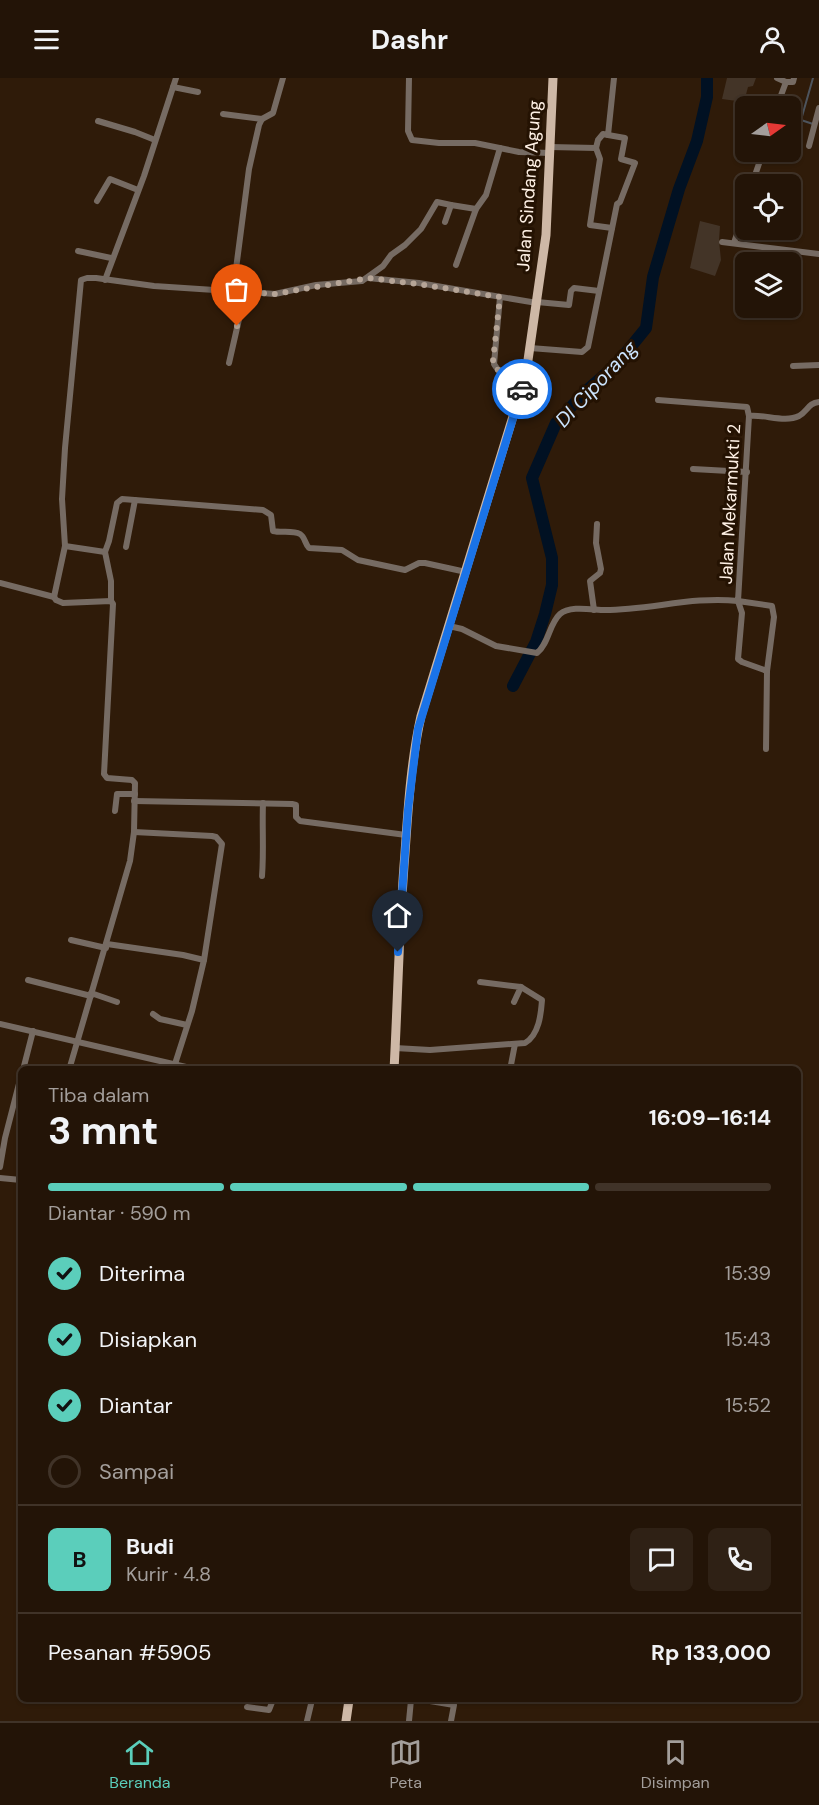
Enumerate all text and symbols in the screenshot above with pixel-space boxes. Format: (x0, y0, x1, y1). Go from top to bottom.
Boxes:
text: Dashr (371, 22, 448, 57)
icon: menu (30, 23, 63, 56)
icon: person (756, 23, 789, 56)
north arrow (735, 96, 801, 162)
map controls (735, 96, 801, 318)
street label: Jalan Sindang Agung (511, 99, 547, 273)
button: locate (735, 174, 801, 240)
button: layers (735, 252, 801, 318)
pin (211, 264, 262, 326)
icon: bag (220, 273, 253, 306)
water label: DI Ciporang (549, 335, 643, 433)
courier (492, 359, 552, 419)
icon: car (506, 373, 539, 406)
street label: Jalan Mekarmukti 2 (714, 423, 746, 585)
pin (372, 890, 423, 952)
icon: home (381, 899, 414, 932)
text: Tiba dalam (48, 1082, 149, 1108)
text: 16:09–16:14 (649, 1103, 771, 1132)
text: 3 mnt (48, 1105, 158, 1156)
text: Diantar · 590 m (48, 1200, 191, 1226)
icon: check (48, 1257, 81, 1290)
text: Diterima (99, 1259, 185, 1288)
text: 15:39 (725, 1260, 771, 1286)
icon: check (48, 1323, 81, 1356)
text: Disiapkan (99, 1325, 197, 1354)
text: 15:43 (725, 1326, 771, 1352)
icon: check (48, 1389, 81, 1422)
text: Diantar (99, 1391, 173, 1420)
text: 15:52 (725, 1392, 771, 1418)
text: Sampai (99, 1457, 174, 1486)
button: chat (630, 1528, 693, 1591)
button: phone (708, 1528, 771, 1591)
text: Budi (126, 1532, 174, 1561)
text: B (72, 1545, 87, 1574)
text: Kurir · 4.8 (126, 1561, 211, 1587)
text: Pesanan #5905 (48, 1638, 211, 1667)
text: Rp 133,000 (651, 1638, 771, 1667)
tab: Beranda (109, 1736, 171, 1793)
tab: Peta (389, 1736, 422, 1793)
tab: Disimpan (641, 1736, 710, 1793)

